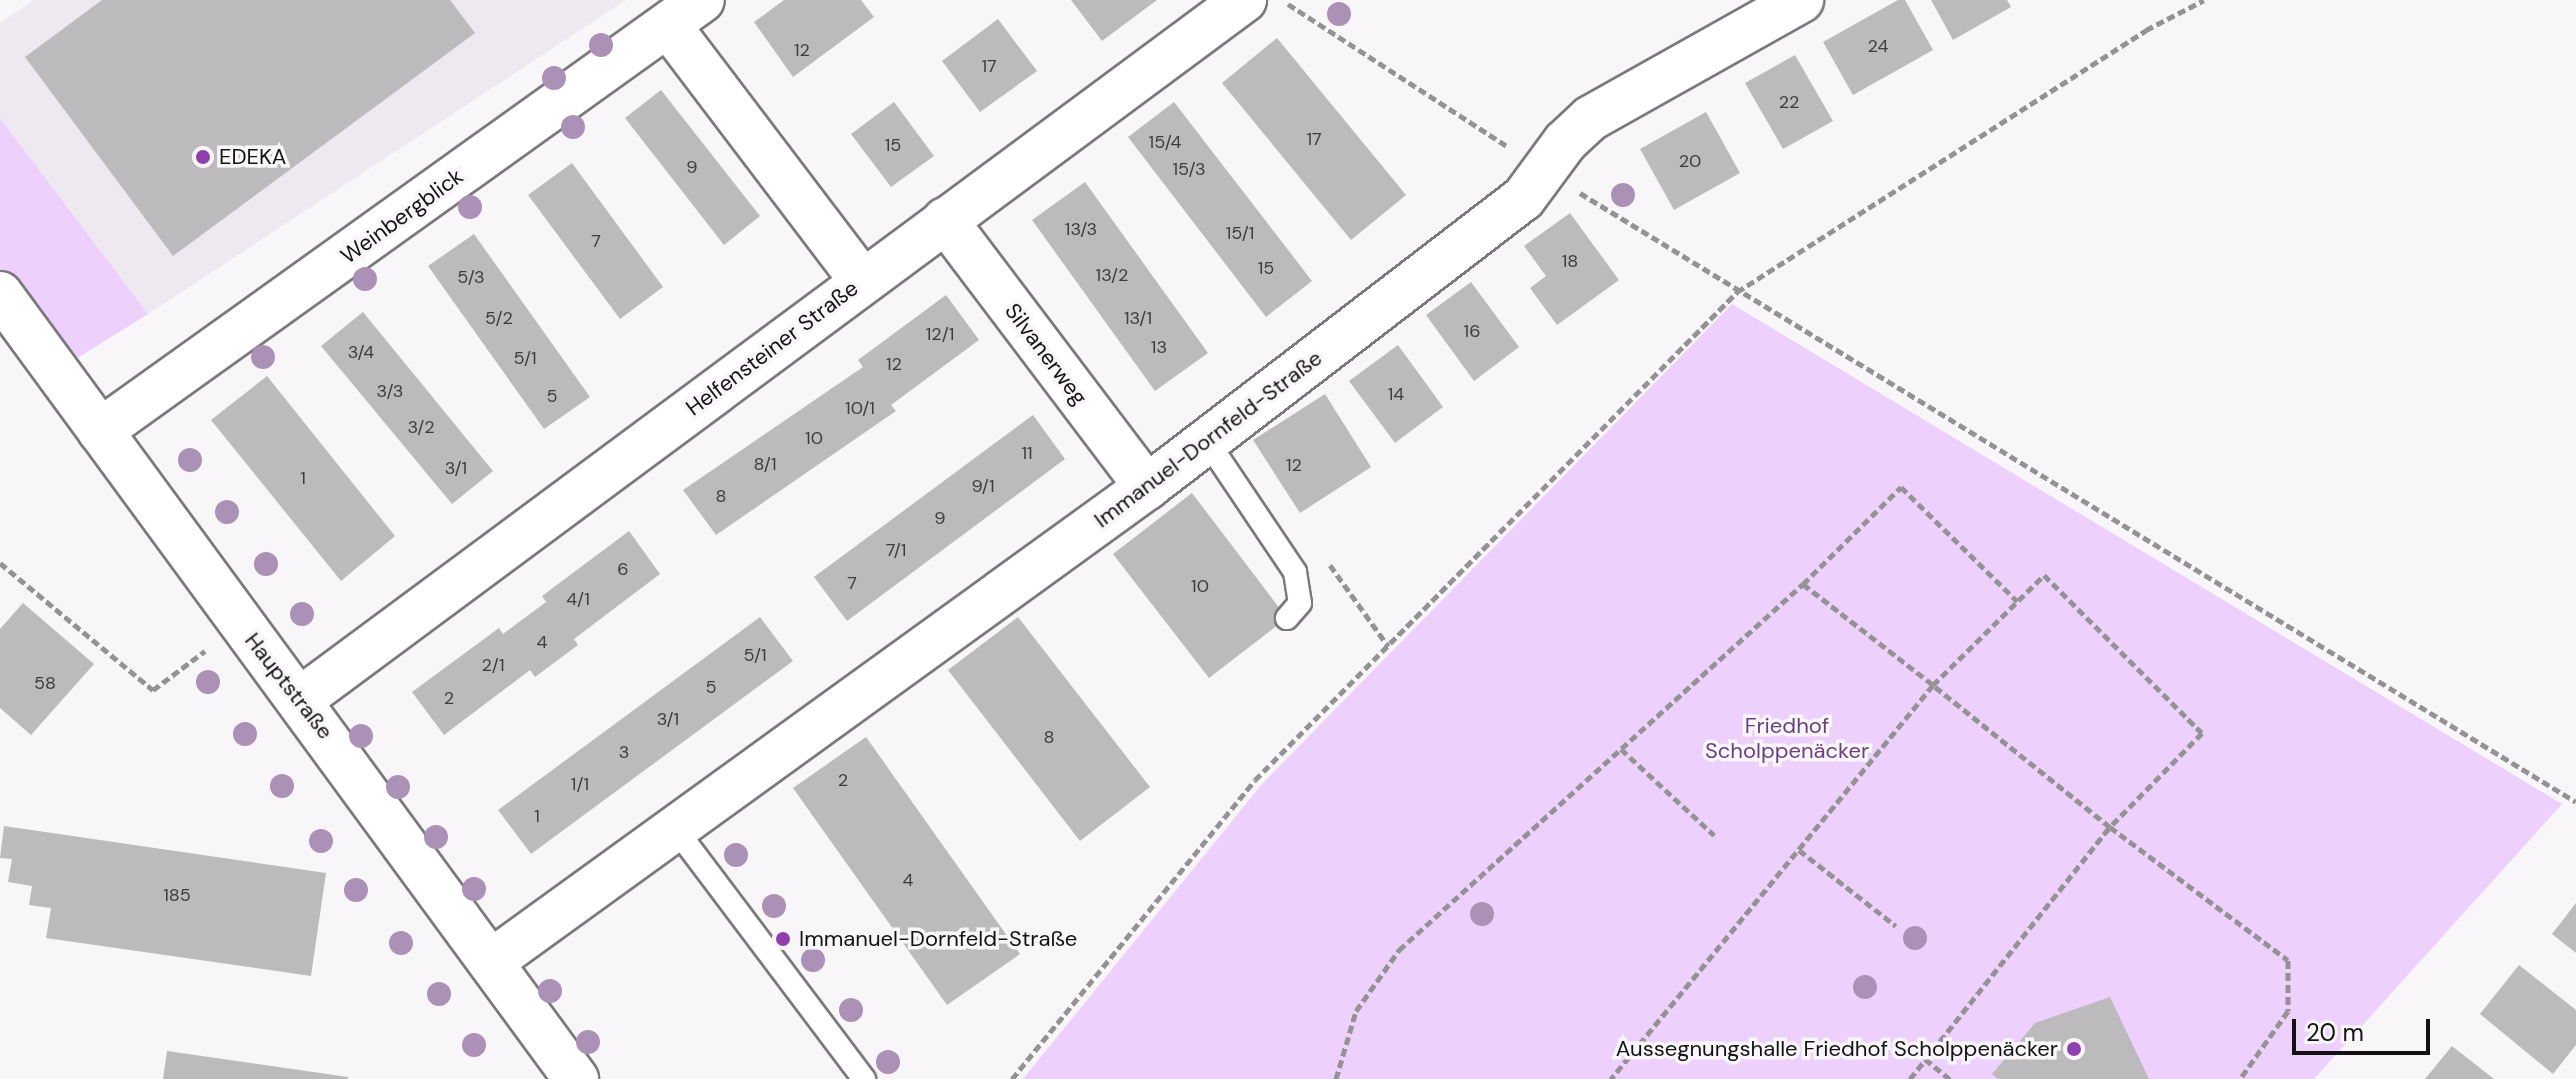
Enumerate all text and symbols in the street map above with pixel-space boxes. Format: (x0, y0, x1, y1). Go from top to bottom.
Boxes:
house number: 24 (1868, 35, 1888, 57)
house number: 12 (794, 39, 810, 61)
house number: 17 (981, 55, 997, 77)
house number: 22 (1779, 91, 1799, 113)
house number: 17 (1306, 128, 1322, 150)
house number: 15/4 (1149, 131, 1181, 153)
house number: 15 (885, 134, 901, 156)
place label: EDEKA (219, 144, 286, 170)
marker: EDEKA (194, 148, 212, 166)
house number: 20 (1679, 150, 1701, 172)
house number: 9 (686, 156, 698, 178)
house number: 15/3 (1172, 158, 1206, 180)
street label: Weinbergblick (336, 163, 468, 269)
house number: 13/3 (1065, 218, 1097, 240)
house number: 15/1 (1226, 222, 1254, 244)
house number: 7 (591, 230, 601, 252)
house number: 18 (1562, 250, 1578, 272)
house number: 15 (1258, 257, 1274, 279)
house number: 13/2 (1096, 264, 1128, 286)
house number: 5/3 (457, 266, 485, 288)
street label: Helfensteiner Straße (681, 275, 863, 421)
street label: Silvanerweg (999, 298, 1093, 410)
house number: 5/2 (485, 307, 513, 329)
house number: 13/1 (1124, 307, 1152, 329)
house number: 16 (1464, 320, 1480, 342)
house number: 12/1 (926, 323, 954, 345)
house number: 13 (1151, 336, 1167, 358)
house number: 3/4 (348, 341, 374, 363)
street label: Immanuel-Dornfeld-Straße (1089, 345, 1327, 533)
house number: 5/1 (513, 347, 537, 369)
house number: 12 (886, 353, 902, 375)
house number: 3/3 (377, 380, 403, 402)
house number: 14 (1388, 383, 1404, 405)
house number: 5 (547, 385, 557, 407)
house number: 10/1 (845, 397, 875, 419)
house number: 3/2 (407, 416, 435, 438)
house number: 10 (805, 427, 823, 449)
house number: 11 (1021, 442, 1033, 464)
house number: 8/1 (753, 453, 777, 475)
house number: 12 (1286, 454, 1302, 476)
house number: 3/1 (445, 457, 467, 479)
house number: 1 (300, 467, 306, 489)
house number: 9/1 (971, 475, 995, 497)
house number: 8 (716, 485, 726, 507)
house number: 9 (934, 507, 946, 529)
house number: 7/1 (886, 539, 906, 561)
house number: 6 (617, 558, 629, 580)
house number: 7 (847, 572, 857, 594)
house number: 10 (1191, 575, 1209, 597)
house number: 4/1 (566, 588, 590, 610)
street label: Hauptstraße (239, 628, 339, 744)
house number: 4 (537, 631, 547, 653)
house number: 5/1 (743, 644, 767, 666)
house number: 2/1 (481, 654, 505, 676)
house number: 58 (34, 672, 56, 694)
house number: 5 (706, 676, 716, 698)
house number: 2 (444, 687, 454, 709)
house number: 3/1 (657, 708, 679, 730)
park label: Friedhof Scholppenäcker (1705, 712, 1869, 764)
house number: 8 (1044, 726, 1054, 748)
house number: 3 (619, 741, 629, 763)
house number: 2 (838, 769, 848, 791)
house number: 1/1 (571, 773, 589, 795)
house number: 1 (534, 805, 540, 827)
house number: 4 (903, 869, 913, 891)
house number: 185 (163, 884, 191, 906)
place label: Immanuel-Dornfeld-Straße (799, 926, 1077, 952)
marker: Immanuel-Dornfeld-Straße (774, 930, 792, 948)
scale bar (2296, 1003, 2434, 1053)
text: 20 m (2306, 1017, 2364, 1048)
place label: Aussegnungshalle Friedhof Scholppenäcker (1616, 1036, 2058, 1062)
marker: Aussegnungshalle Friedhof Scholppenäcker (2065, 1040, 2083, 1058)

